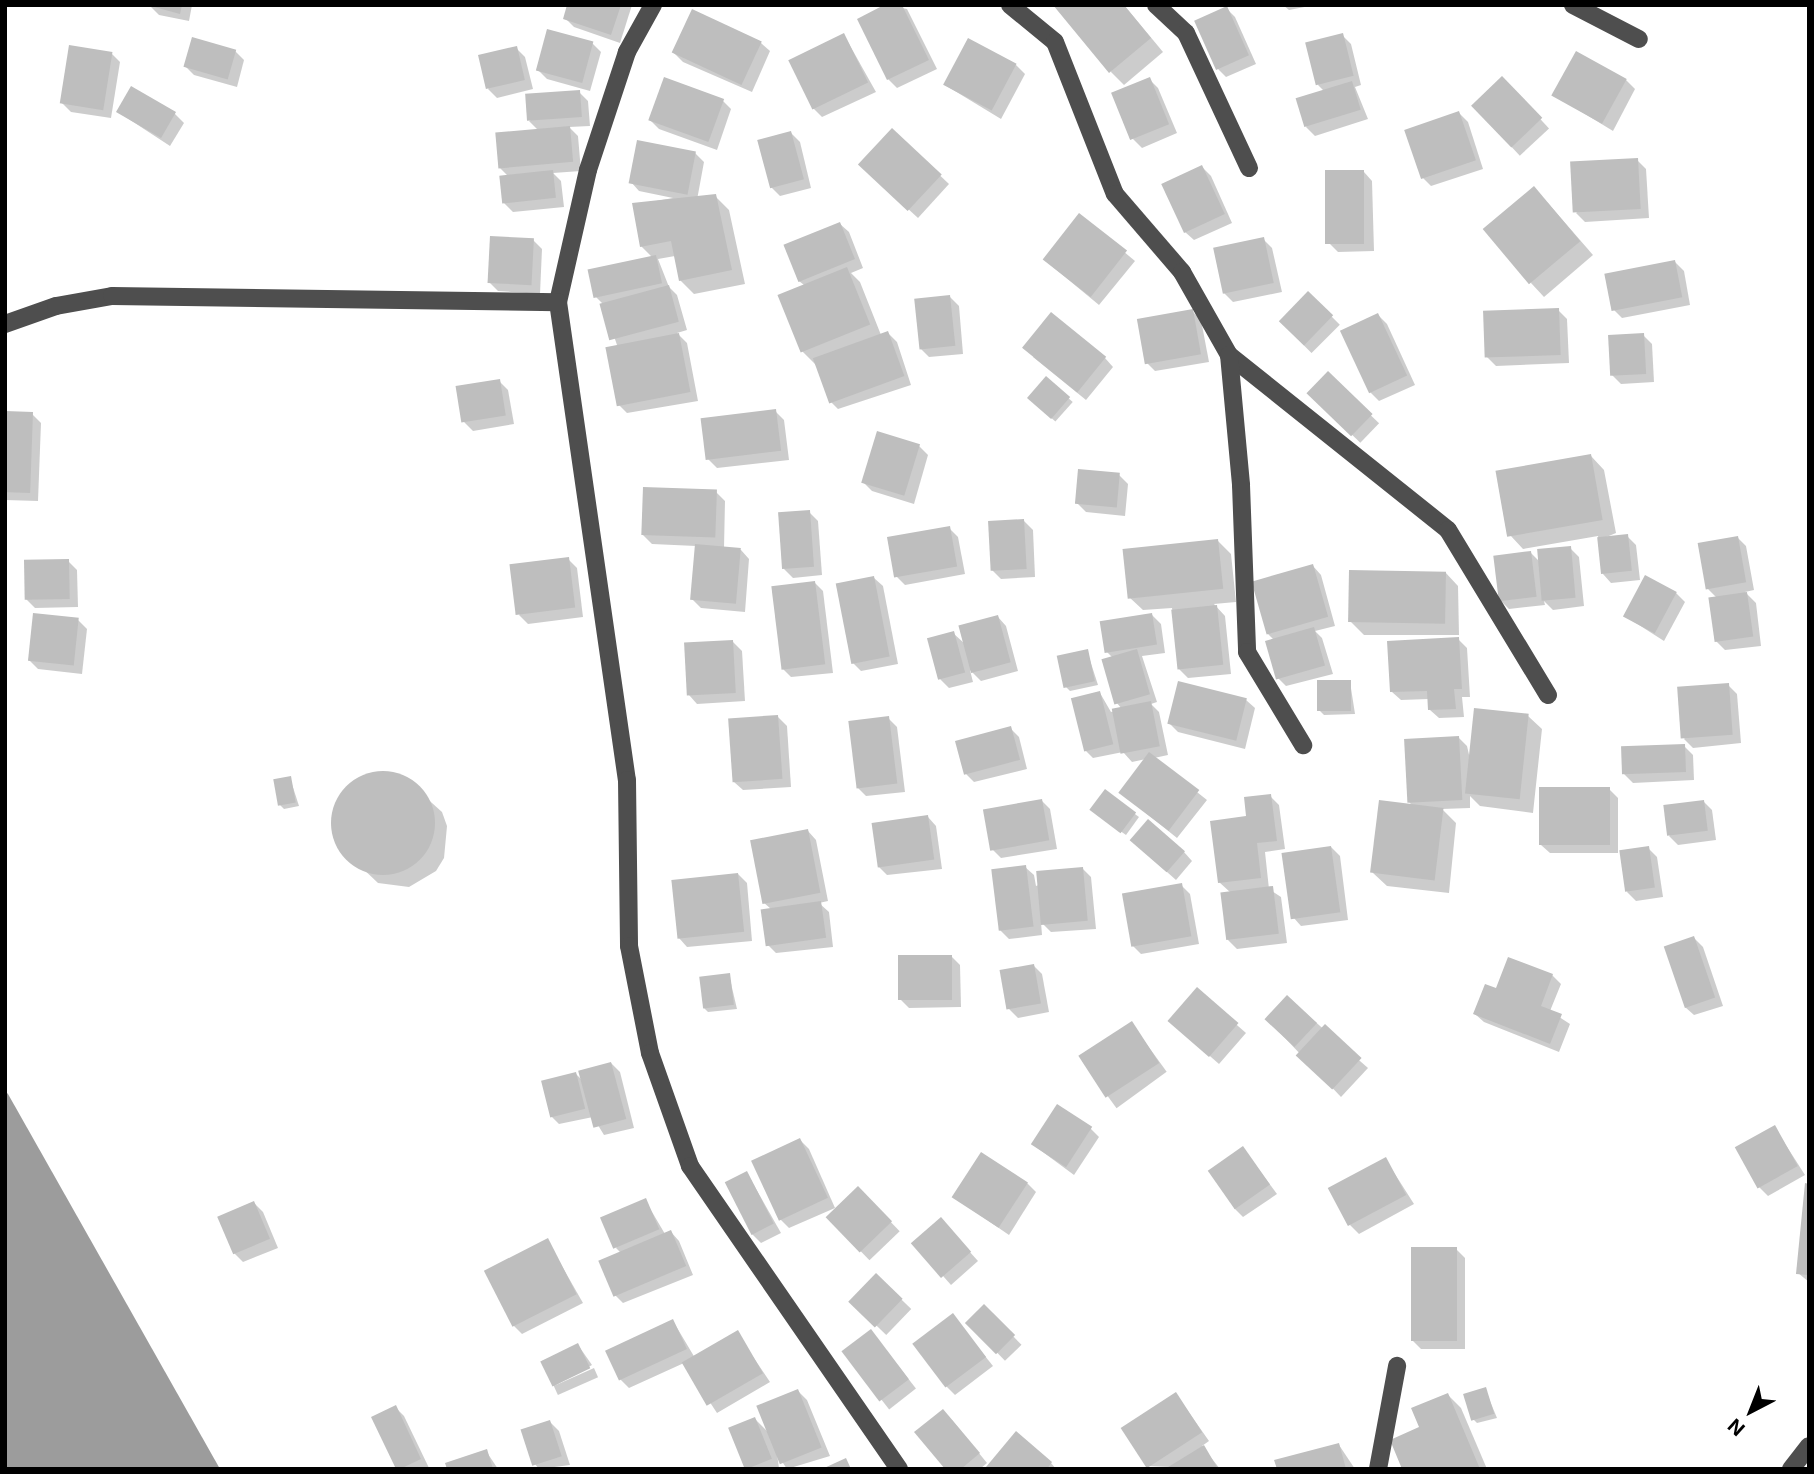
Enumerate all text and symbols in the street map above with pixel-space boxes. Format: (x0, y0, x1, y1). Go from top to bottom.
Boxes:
north arrow (1716, 1376, 1786, 1446)
text: N (1724, 1414, 1750, 1440)

